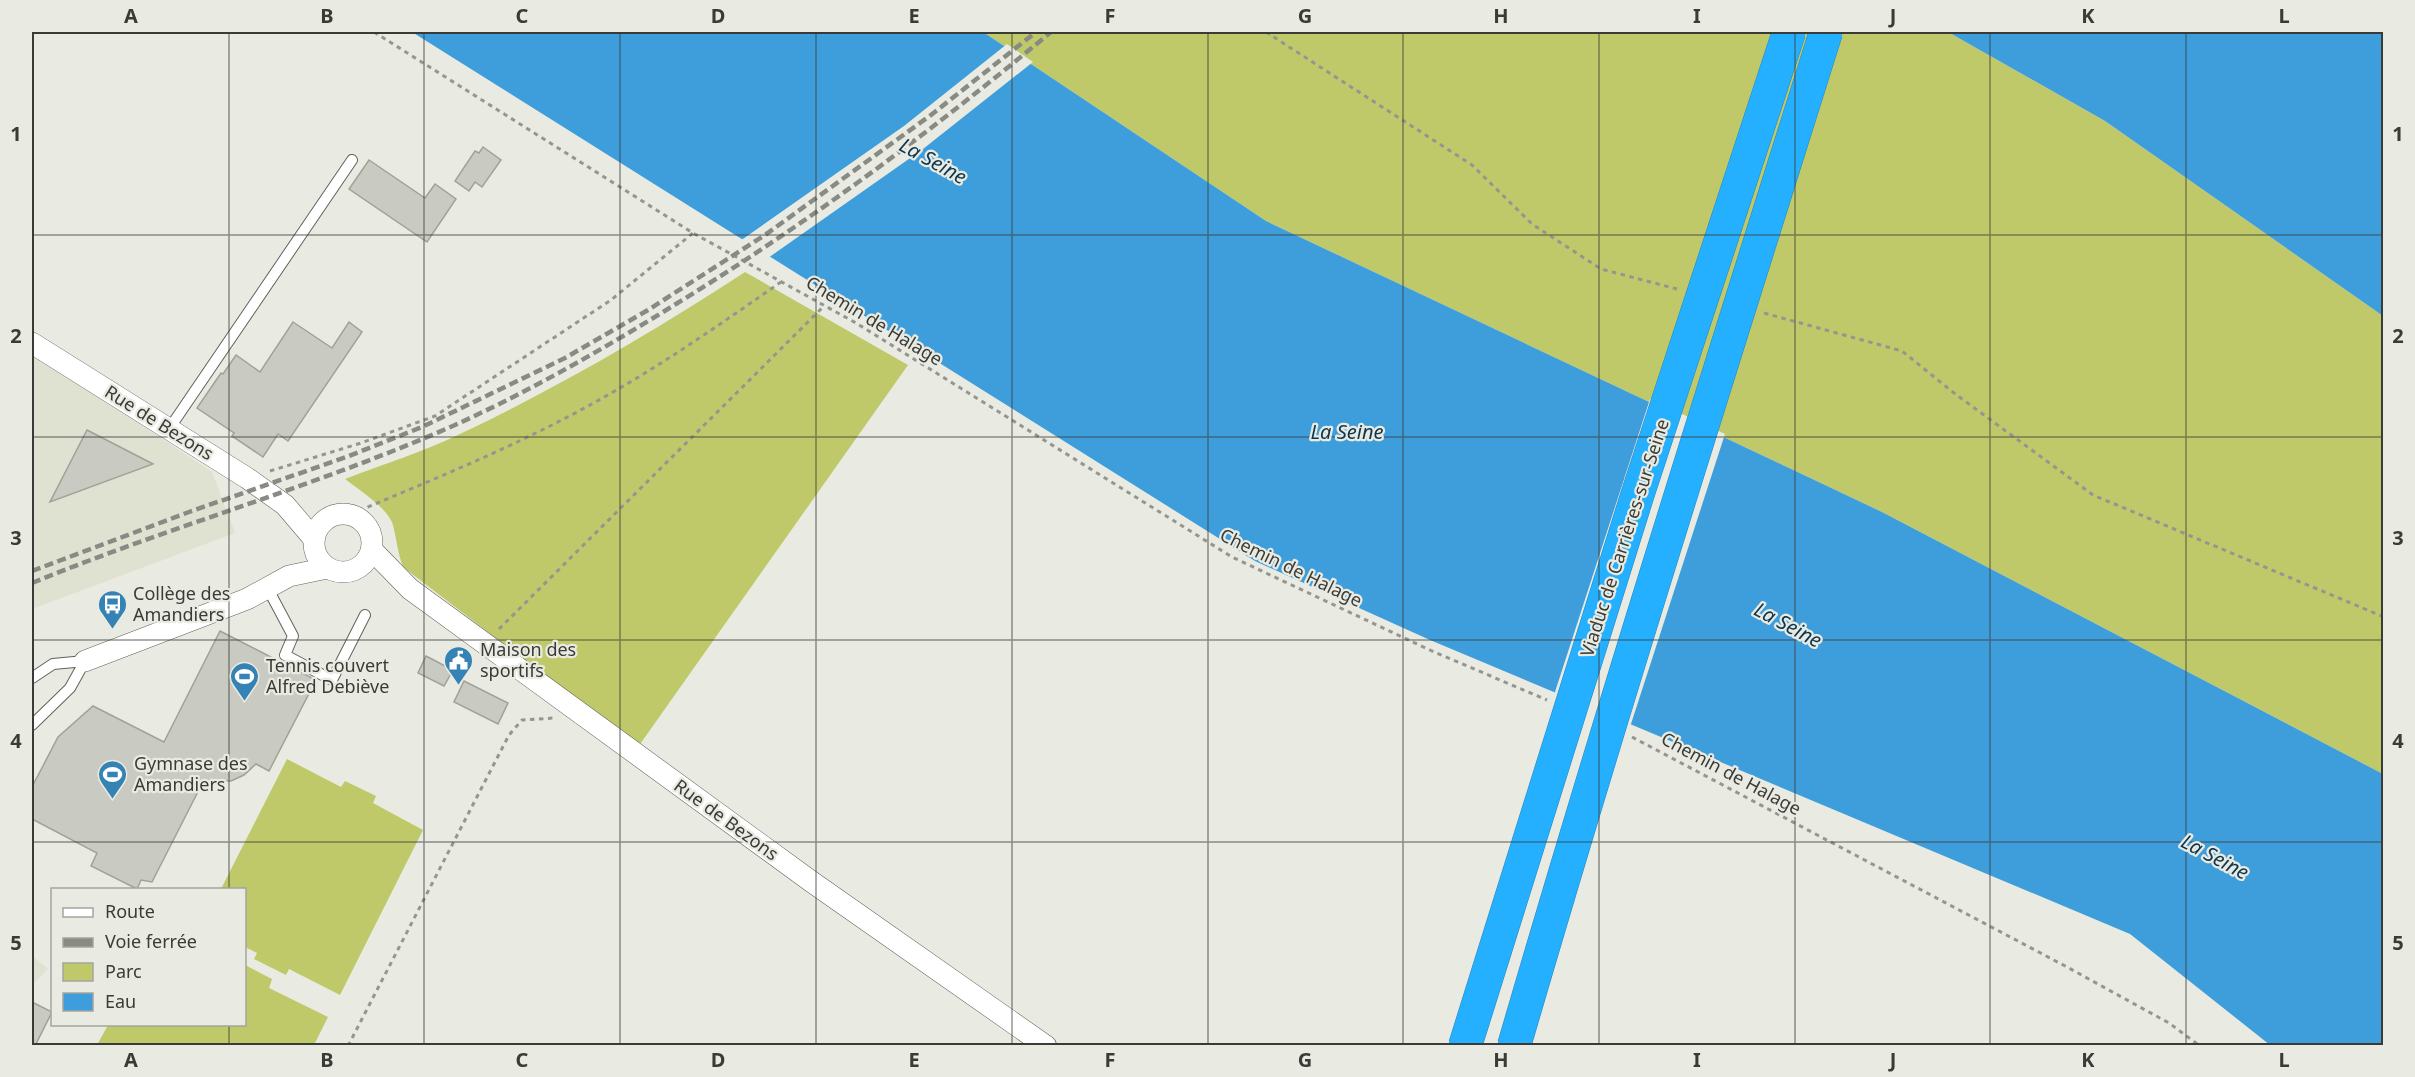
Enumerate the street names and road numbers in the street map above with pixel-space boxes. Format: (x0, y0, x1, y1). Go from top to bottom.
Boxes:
street label: Chemin de Halage (802, 270, 947, 370)
street label: Rue de Bezons (101, 379, 218, 465)
street label: Viaduc de Carrières-sur-Seine (1574, 416, 1674, 660)
street label: Chemin de Halage (1216, 522, 1366, 612)
street label: Chemin de Halage (1657, 726, 1806, 820)
street label: Rue de Bezons (669, 773, 784, 865)

